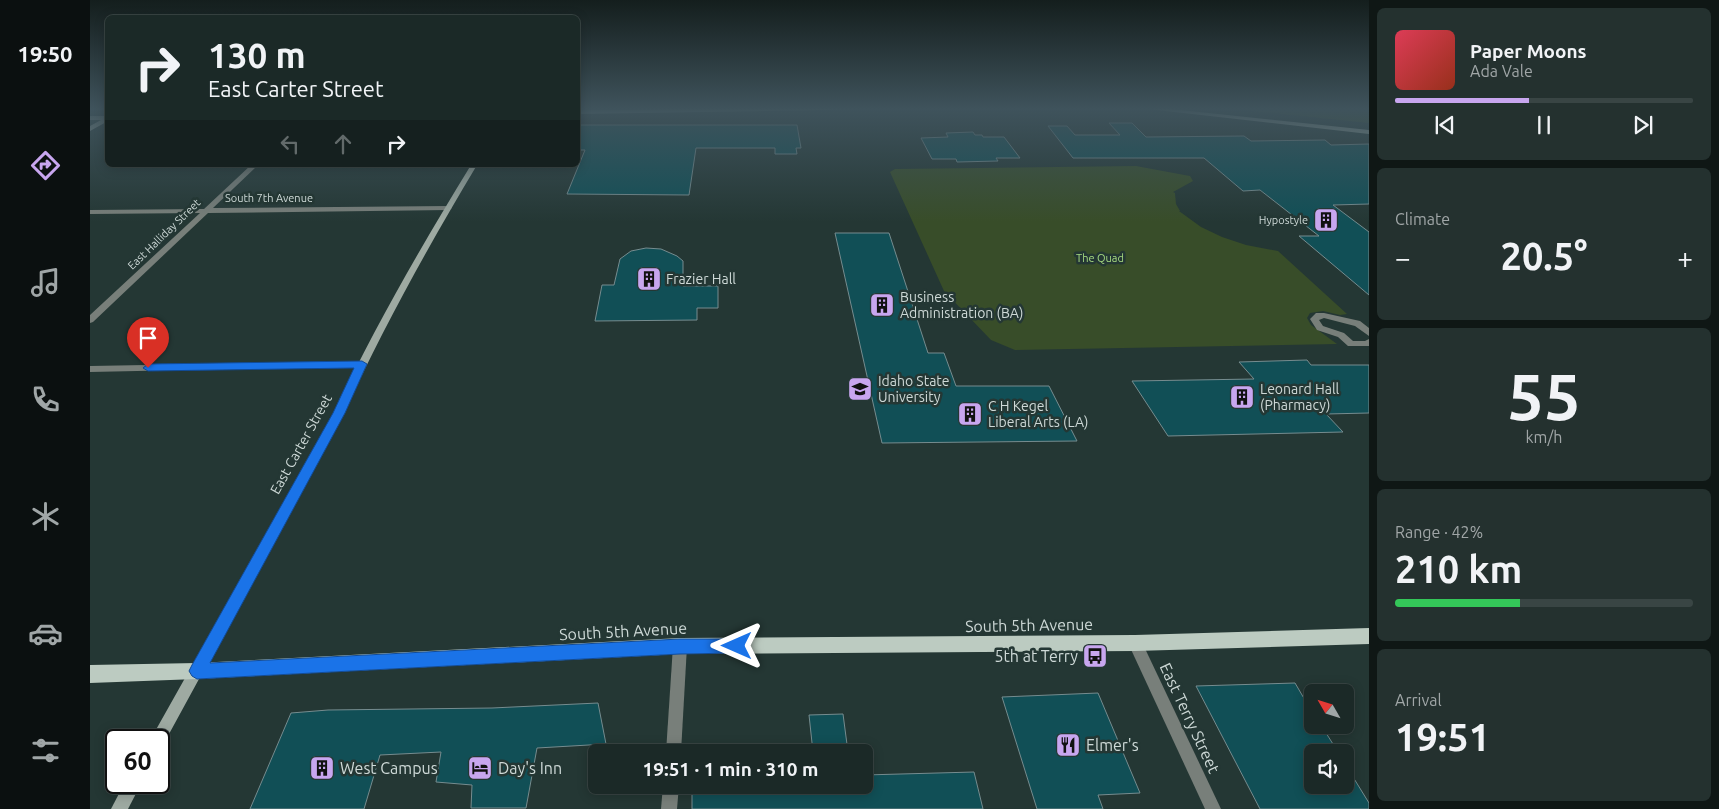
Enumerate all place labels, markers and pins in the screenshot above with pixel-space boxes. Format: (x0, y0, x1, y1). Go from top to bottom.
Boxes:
building icon: Hypostyle (1313, 207, 1339, 233)
place label: Hypostyle (1259, 214, 1308, 226)
building icon: Frazier Hall (636, 266, 662, 292)
place label: Frazier Hall (666, 271, 736, 287)
place label: Business Administration (BA) (900, 289, 1023, 321)
building icon: Business Administration (BA) (869, 292, 895, 318)
pin (127, 317, 169, 368)
place label: Idaho State University (878, 373, 950, 405)
school or university icon: Idaho State University (847, 376, 873, 402)
place label: Leonard Hall (Pharmacy) (1260, 381, 1340, 413)
building icon: Leonard Hall (Pharmacy) (1229, 384, 1255, 410)
place label: C H Kegel Liberal Arts (LA) (988, 398, 1088, 430)
building icon: C H Kegel Liberal Arts (LA) (957, 401, 983, 427)
bus stop icon: 5th at Terry (1082, 643, 1108, 669)
place label: 5th at Terry (995, 647, 1078, 665)
restaurant icon: Elmer's (1055, 732, 1081, 758)
place label: Elmer's (1086, 736, 1139, 754)
building icon: West Campus (309, 755, 335, 781)
hotel icon: Day's Inn (467, 755, 493, 781)
place label: West Campus (340, 759, 438, 777)
place label: Day's Inn (498, 759, 562, 777)

